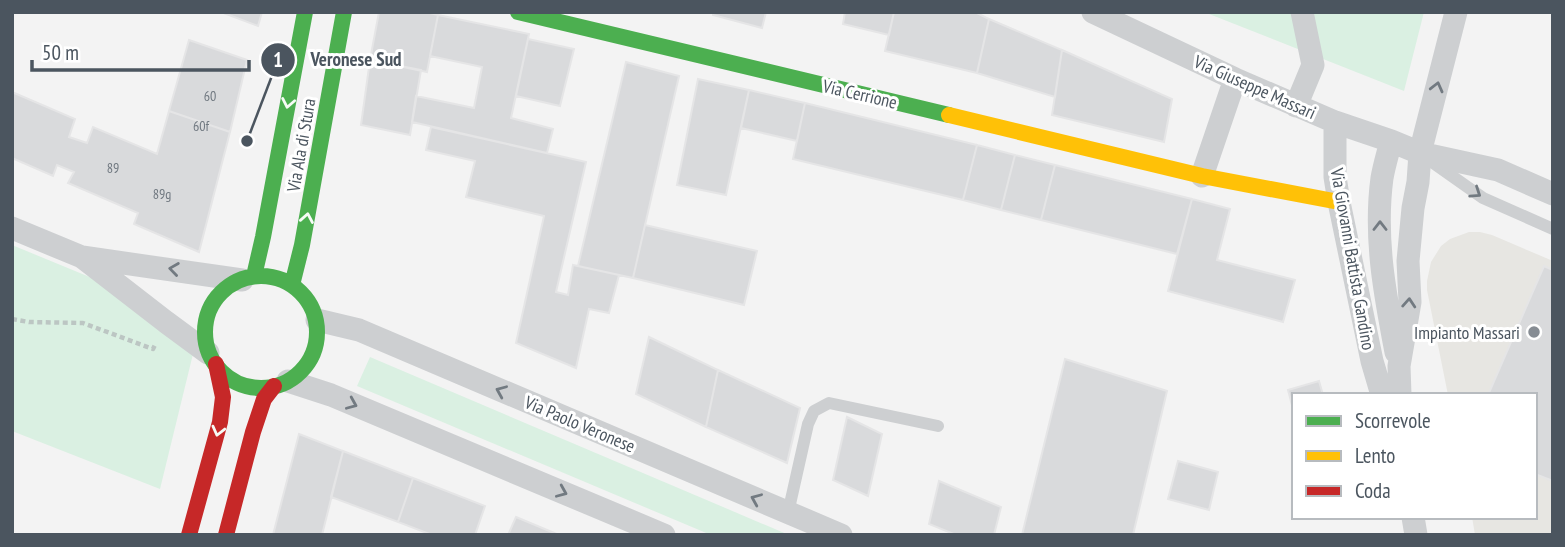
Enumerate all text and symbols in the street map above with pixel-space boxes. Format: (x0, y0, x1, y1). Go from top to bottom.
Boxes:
scale bar (32, 28, 248, 72)
text: 50 m (42, 39, 79, 66)
callout: Veronese Sud (261, 40, 415, 80)
text: 1 (273, 46, 283, 73)
text: Veronese Sud (309, 47, 402, 71)
street label: Via Giuseppe Massari (1190, 49, 1320, 124)
street label: Via Cerrione (820, 74, 899, 114)
one-way arrow (1429, 81, 1443, 93)
house number: 60 (204, 87, 216, 105)
street label: Via Ala di Stura (281, 96, 321, 195)
one-way arrow (281, 97, 296, 109)
house number: 60f (193, 117, 209, 135)
house number: 89 (107, 159, 119, 177)
street label: Via Giovanni Battista Gandino (1326, 165, 1380, 352)
one-way arrow (1468, 184, 1481, 197)
house number: 89g (153, 185, 171, 203)
one-way arrow (299, 212, 314, 224)
one-way arrow (1372, 220, 1388, 231)
one-way arrow (168, 262, 180, 277)
one-way arrow (1401, 297, 1416, 308)
place label: Impianto Massari (1414, 321, 1520, 344)
marker: Impianto Massari (1526, 324, 1542, 340)
one-way arrow (496, 385, 508, 399)
street label: Via Paolo Veronese (520, 390, 639, 458)
legend (1292, 393, 1537, 519)
one-way arrow (345, 396, 358, 410)
text: Scorrevole (1355, 407, 1431, 434)
one-way arrow (211, 425, 226, 437)
text: Lento (1355, 442, 1395, 469)
text: Coda (1355, 477, 1391, 504)
one-way arrow (555, 484, 567, 498)
one-way arrow (750, 493, 763, 507)

